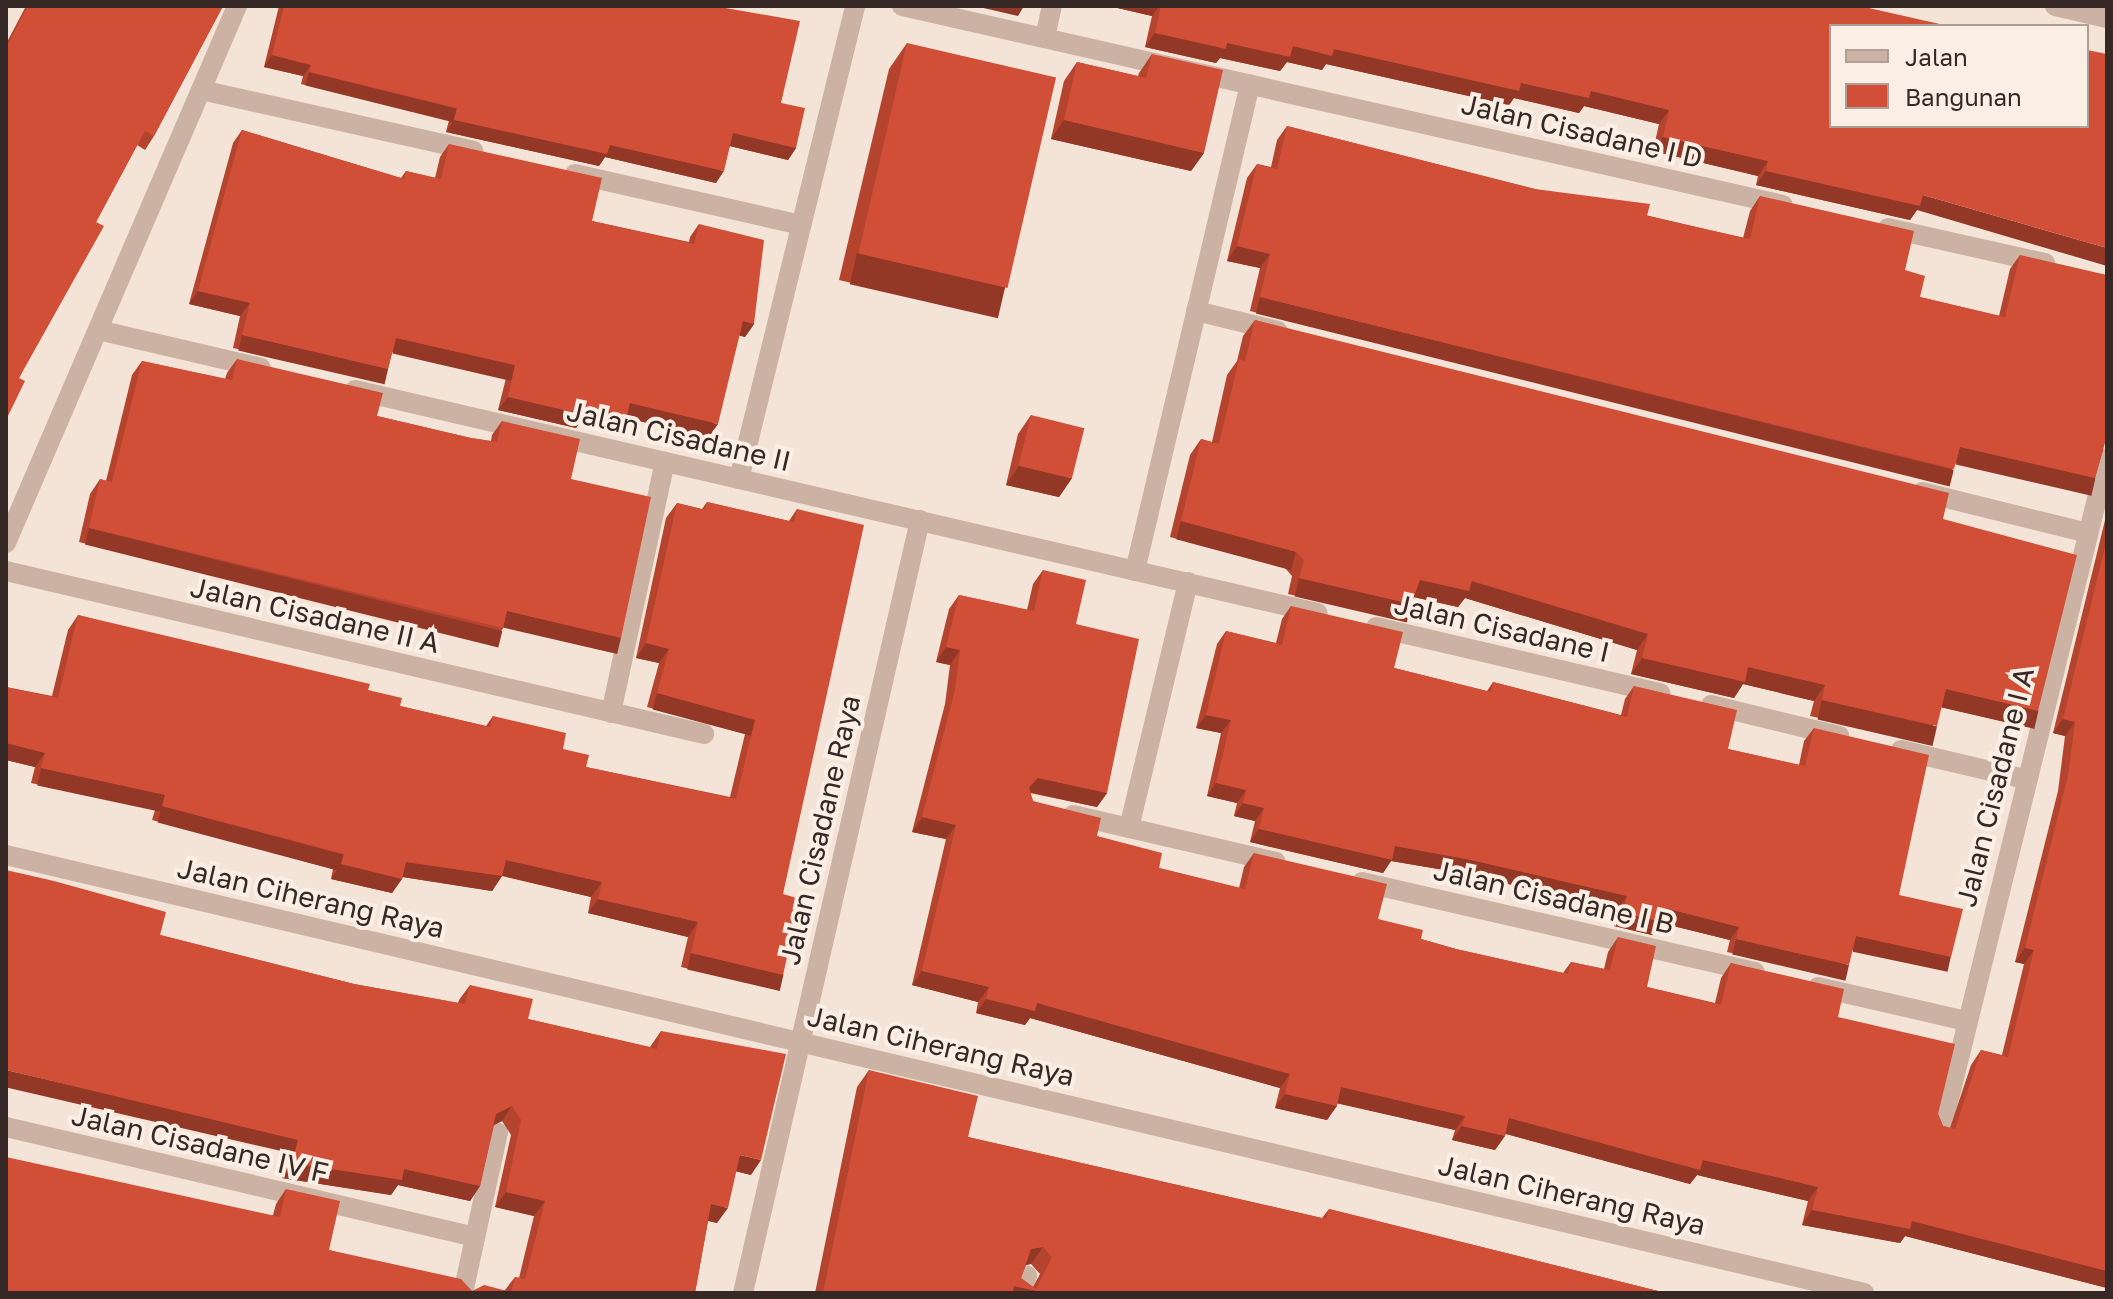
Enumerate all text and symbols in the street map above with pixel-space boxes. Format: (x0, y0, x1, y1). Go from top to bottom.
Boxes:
legend (1829, 24, 2089, 128)
text: Jalan (1905, 42, 1968, 71)
text: Bangunan (1905, 82, 2022, 111)
street label: Jalan Cisadane I D (1458, 87, 1706, 175)
street label: Jalan Cisadane II (564, 394, 794, 478)
street label: Jalan Cisadane II A (187, 570, 443, 660)
street label: Jalan Cisadane I (1391, 587, 1613, 669)
street label: Jalan Cisadane I A (1949, 664, 2041, 910)
street label: Jalan Cisadane Raya (773, 692, 867, 968)
street label: Jalan Ciherang Raya (174, 851, 448, 945)
street label: Jalan Cisadane I B (1431, 853, 1677, 941)
street label: Jalan Ciherang Raya (804, 999, 1078, 1093)
street label: Jalan Cisadane IV F (68, 1098, 332, 1190)
street label: Jalan Ciherang Raya (1435, 1148, 1709, 1242)

